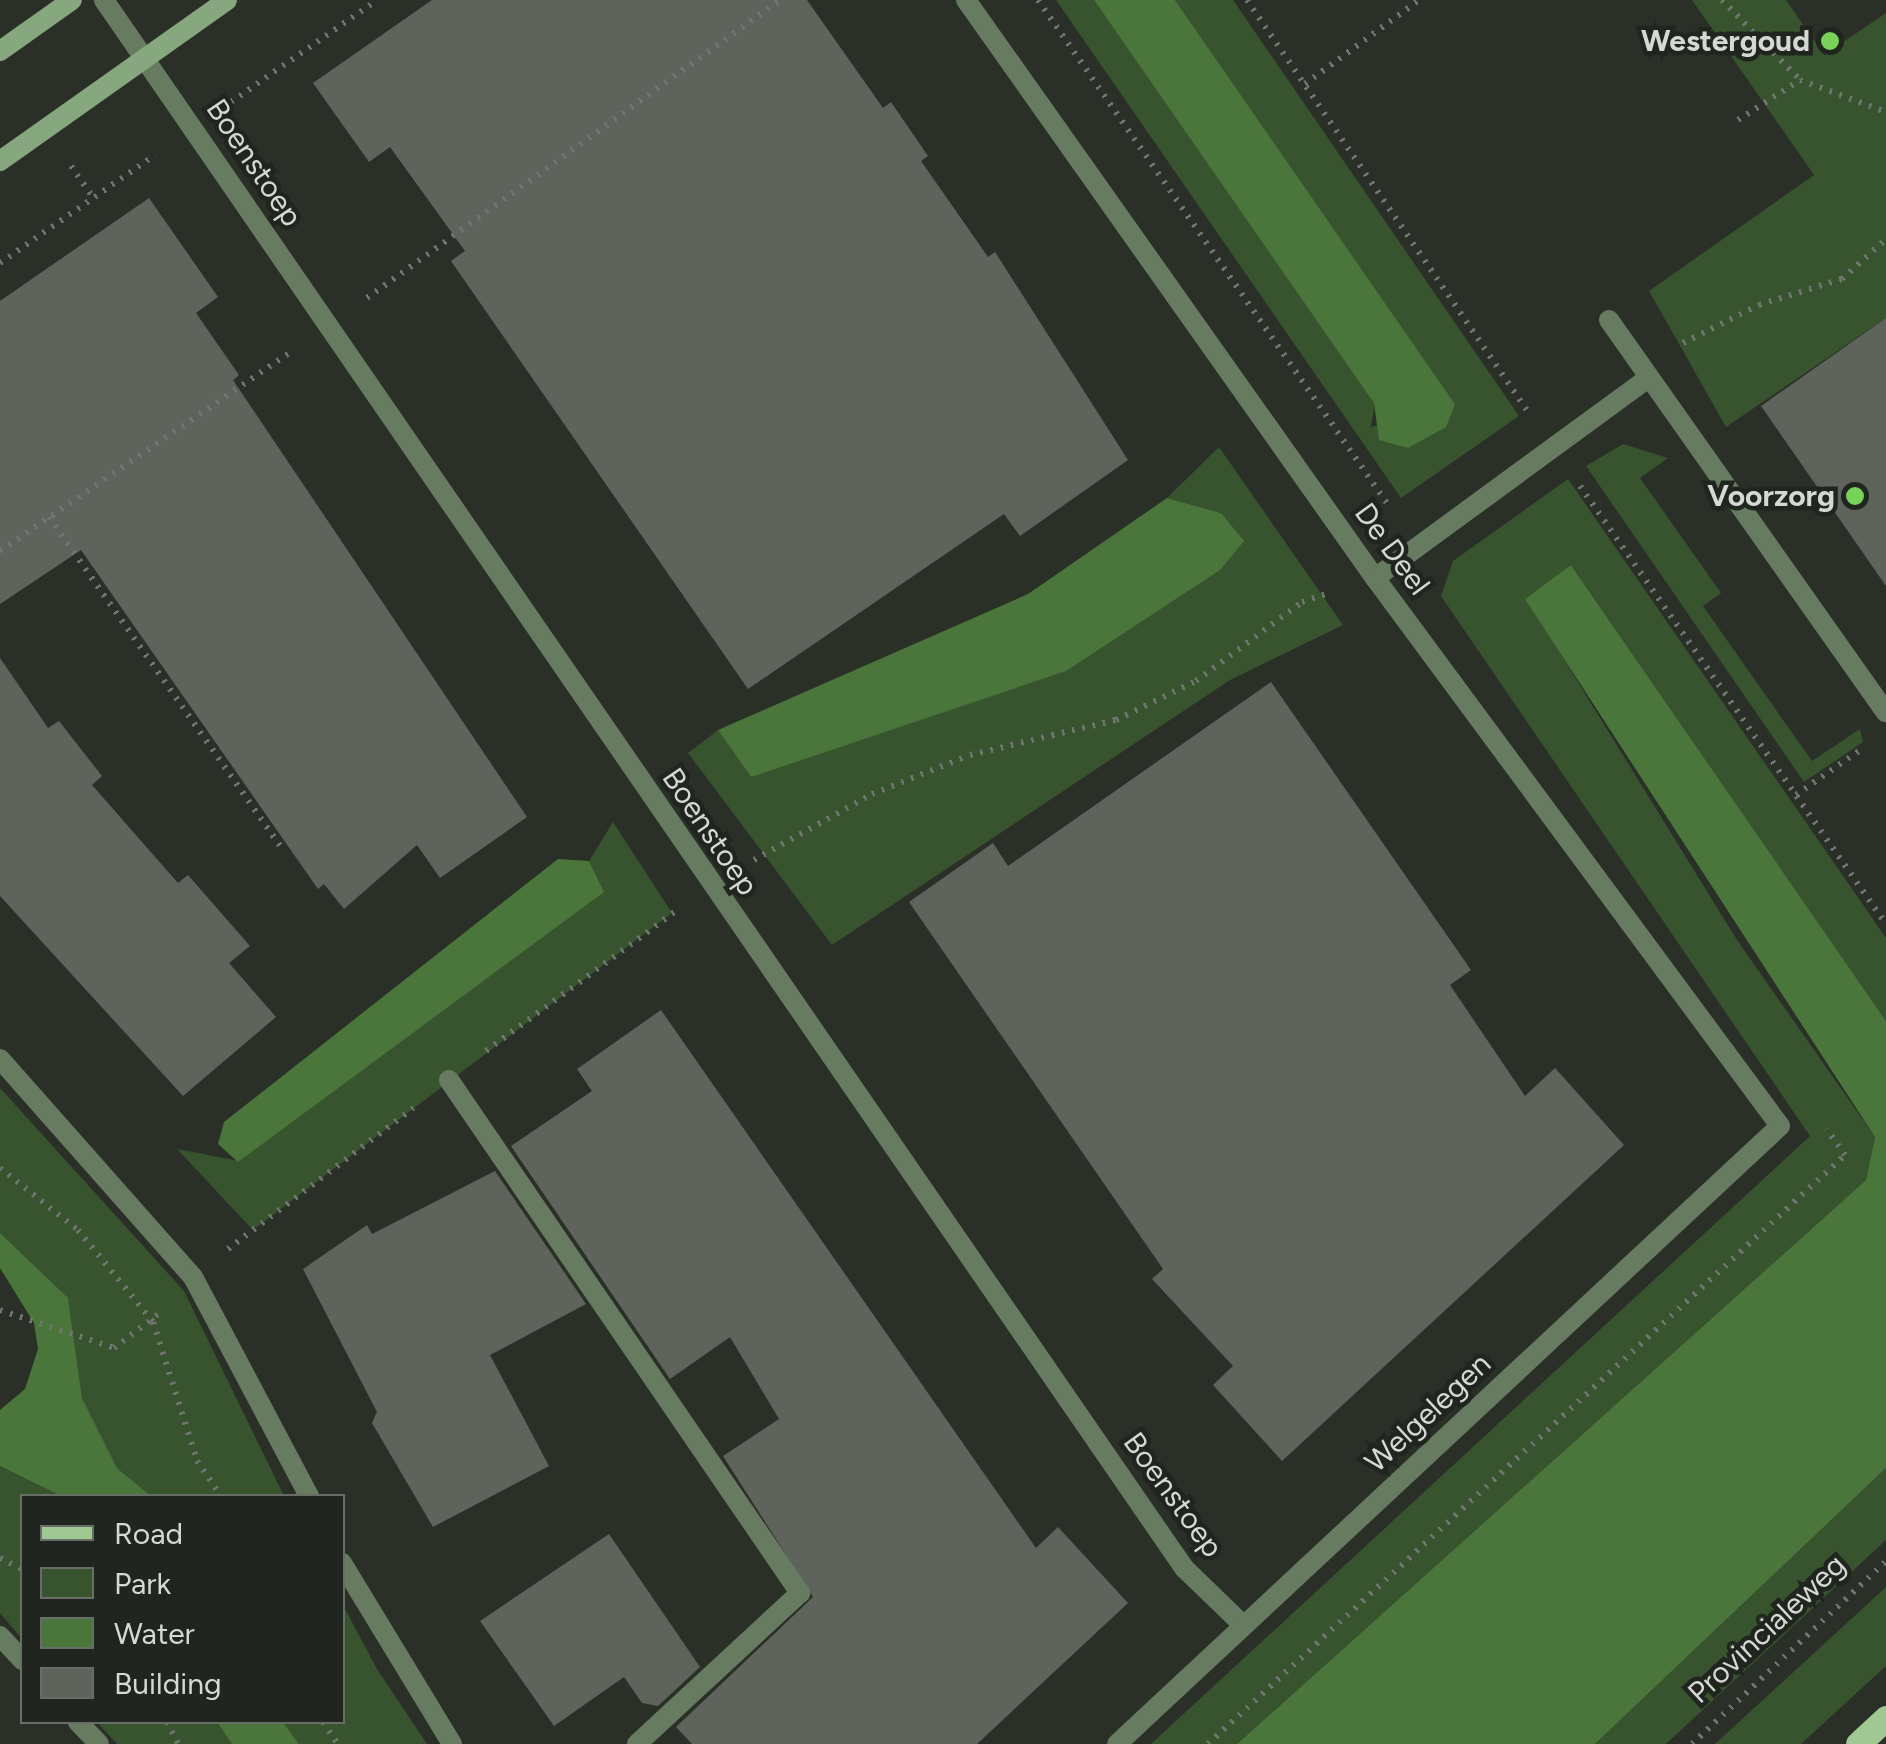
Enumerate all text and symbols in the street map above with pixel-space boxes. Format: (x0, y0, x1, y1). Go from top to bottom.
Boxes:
place label: Westergoud (1641, 23, 1810, 59)
marker: Westergoud (1819, 30, 1841, 52)
street label: Boenstoep (198, 93, 310, 233)
place label: Voorzorg (1707, 478, 1835, 514)
marker: Voorzorg (1844, 485, 1866, 507)
street label: De Deel (1347, 496, 1437, 602)
street label: Boenstoep (654, 762, 766, 902)
street label: Welgelegen (1358, 1346, 1498, 1480)
street label: Boenstoep (1116, 1426, 1230, 1564)
legend (20, 1494, 345, 1724)
text: Road (114, 1515, 183, 1552)
street label: Provincialeweg (1681, 1547, 1853, 1711)
text: Park (114, 1565, 171, 1602)
text: Water (114, 1615, 195, 1652)
text: Building (114, 1665, 222, 1702)

